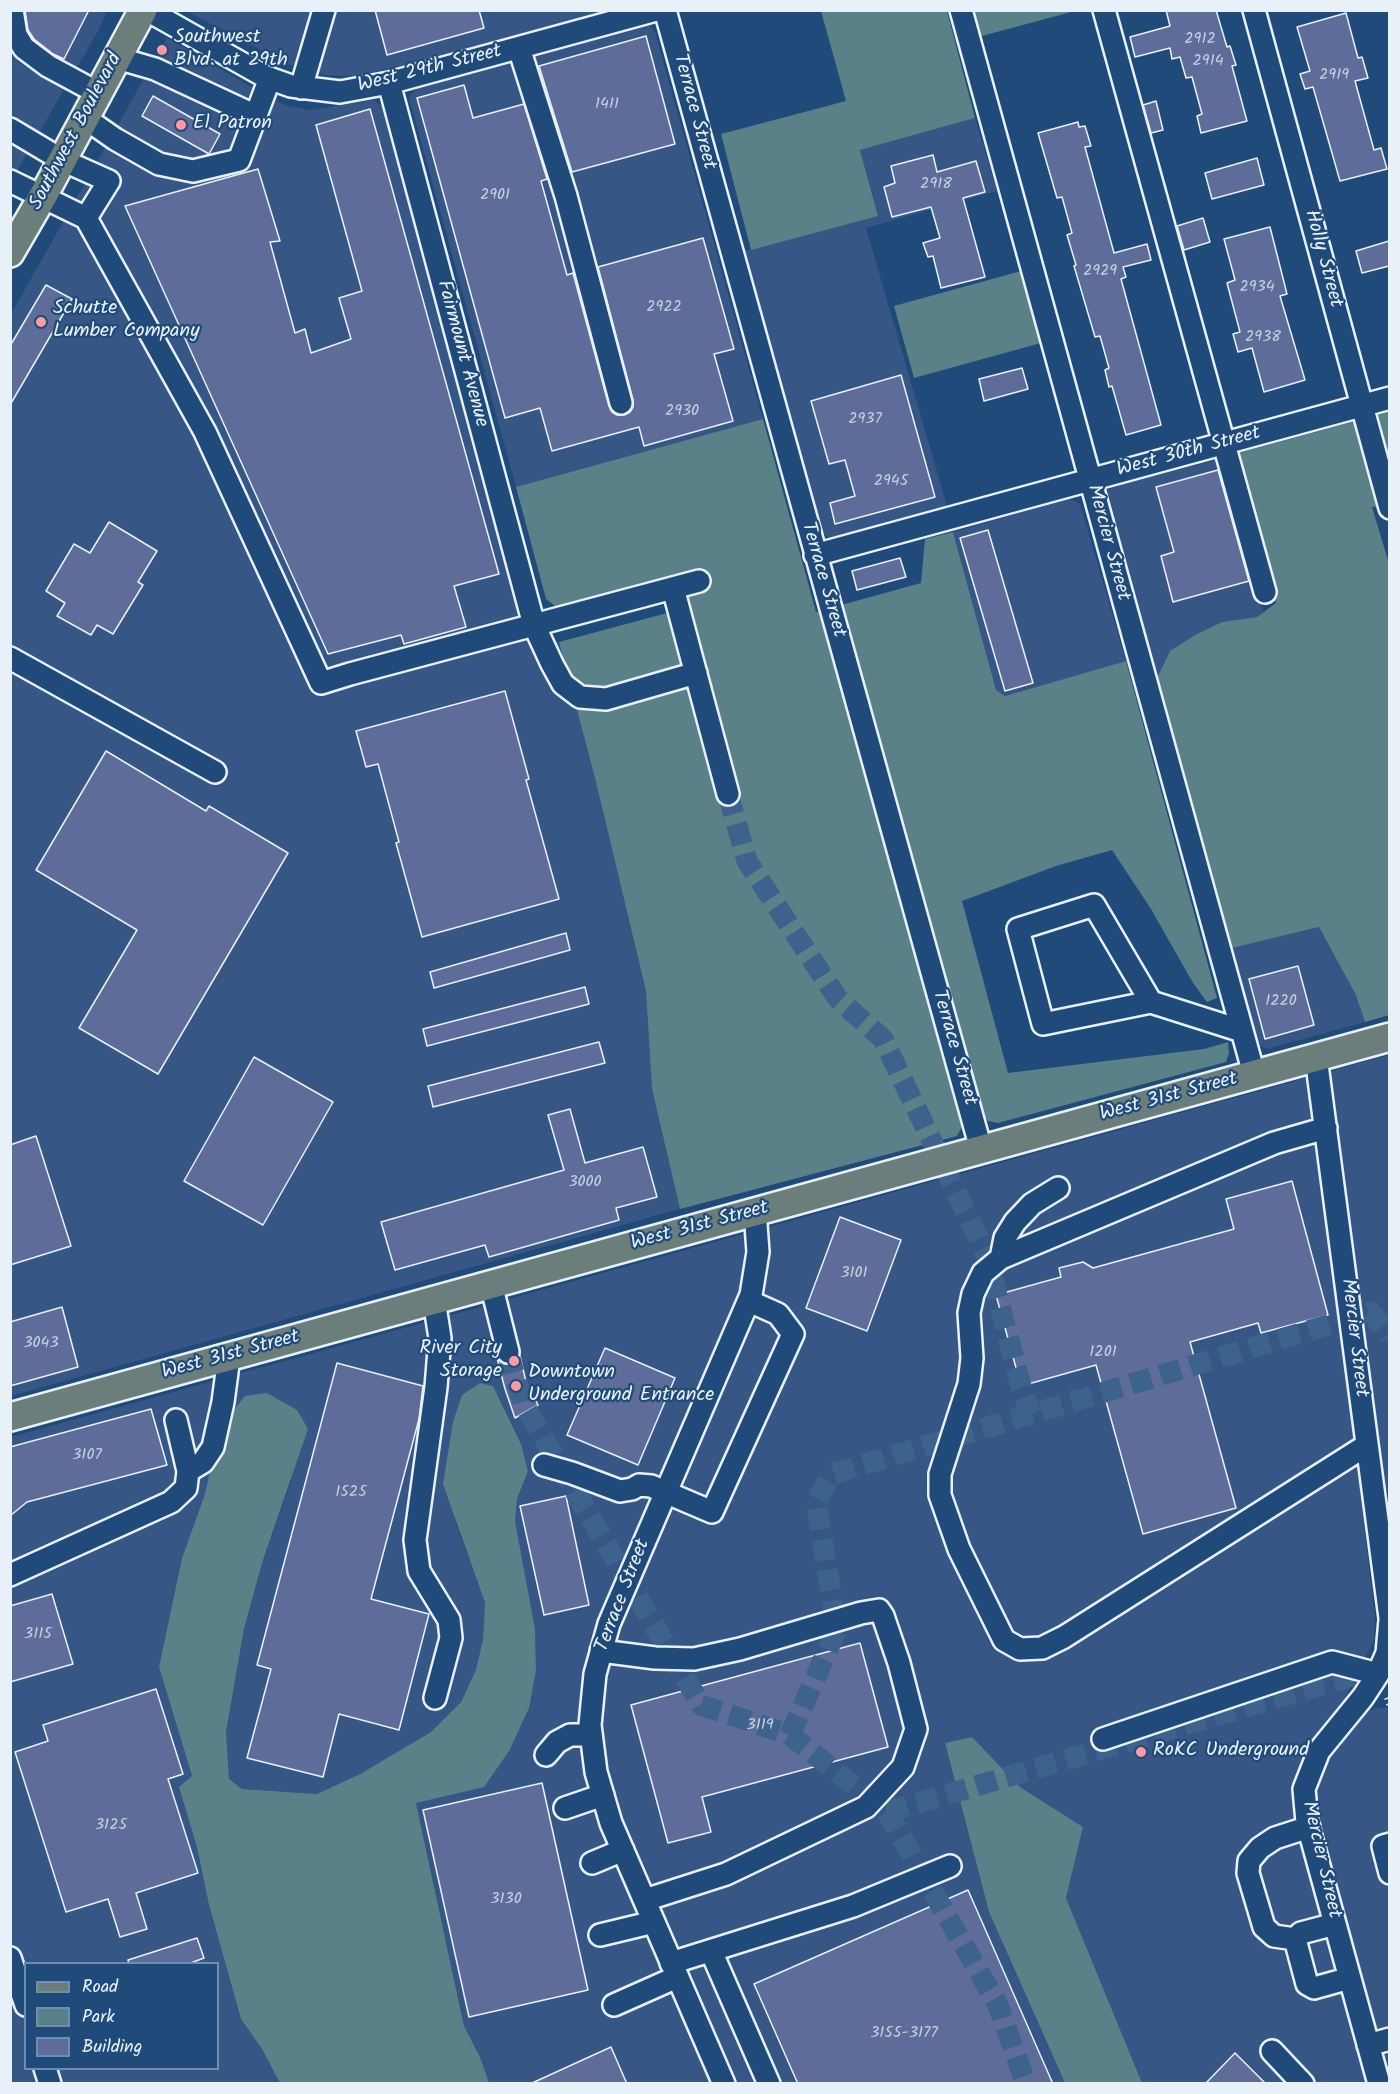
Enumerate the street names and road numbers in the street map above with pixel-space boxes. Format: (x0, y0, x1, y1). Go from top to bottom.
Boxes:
street label: West 29th Street (356, 41, 504, 99)
street label: Southwest Boulevard (26, 49, 128, 215)
street label: Terrace Street (666, 51, 720, 173)
street label: Holly Street (1297, 207, 1347, 311)
street label: Fairmount Avenue (430, 278, 492, 430)
street label: West 30th Street (1115, 422, 1263, 484)
street label: Mercier Street (1080, 482, 1134, 604)
street label: Terrace Street (794, 520, 850, 640)
street label: Terrace Street (925, 988, 981, 1108)
street label: West 31st Street (1097, 1068, 1241, 1128)
street label: West 31st Street (628, 1197, 772, 1257)
street label: Mercier Street (1334, 1277, 1372, 1399)
street label: West 31st Street (159, 1326, 303, 1386)
street label: Terrace Street (591, 1536, 657, 1656)
street label: Mercier Street (1295, 1799, 1345, 1921)

